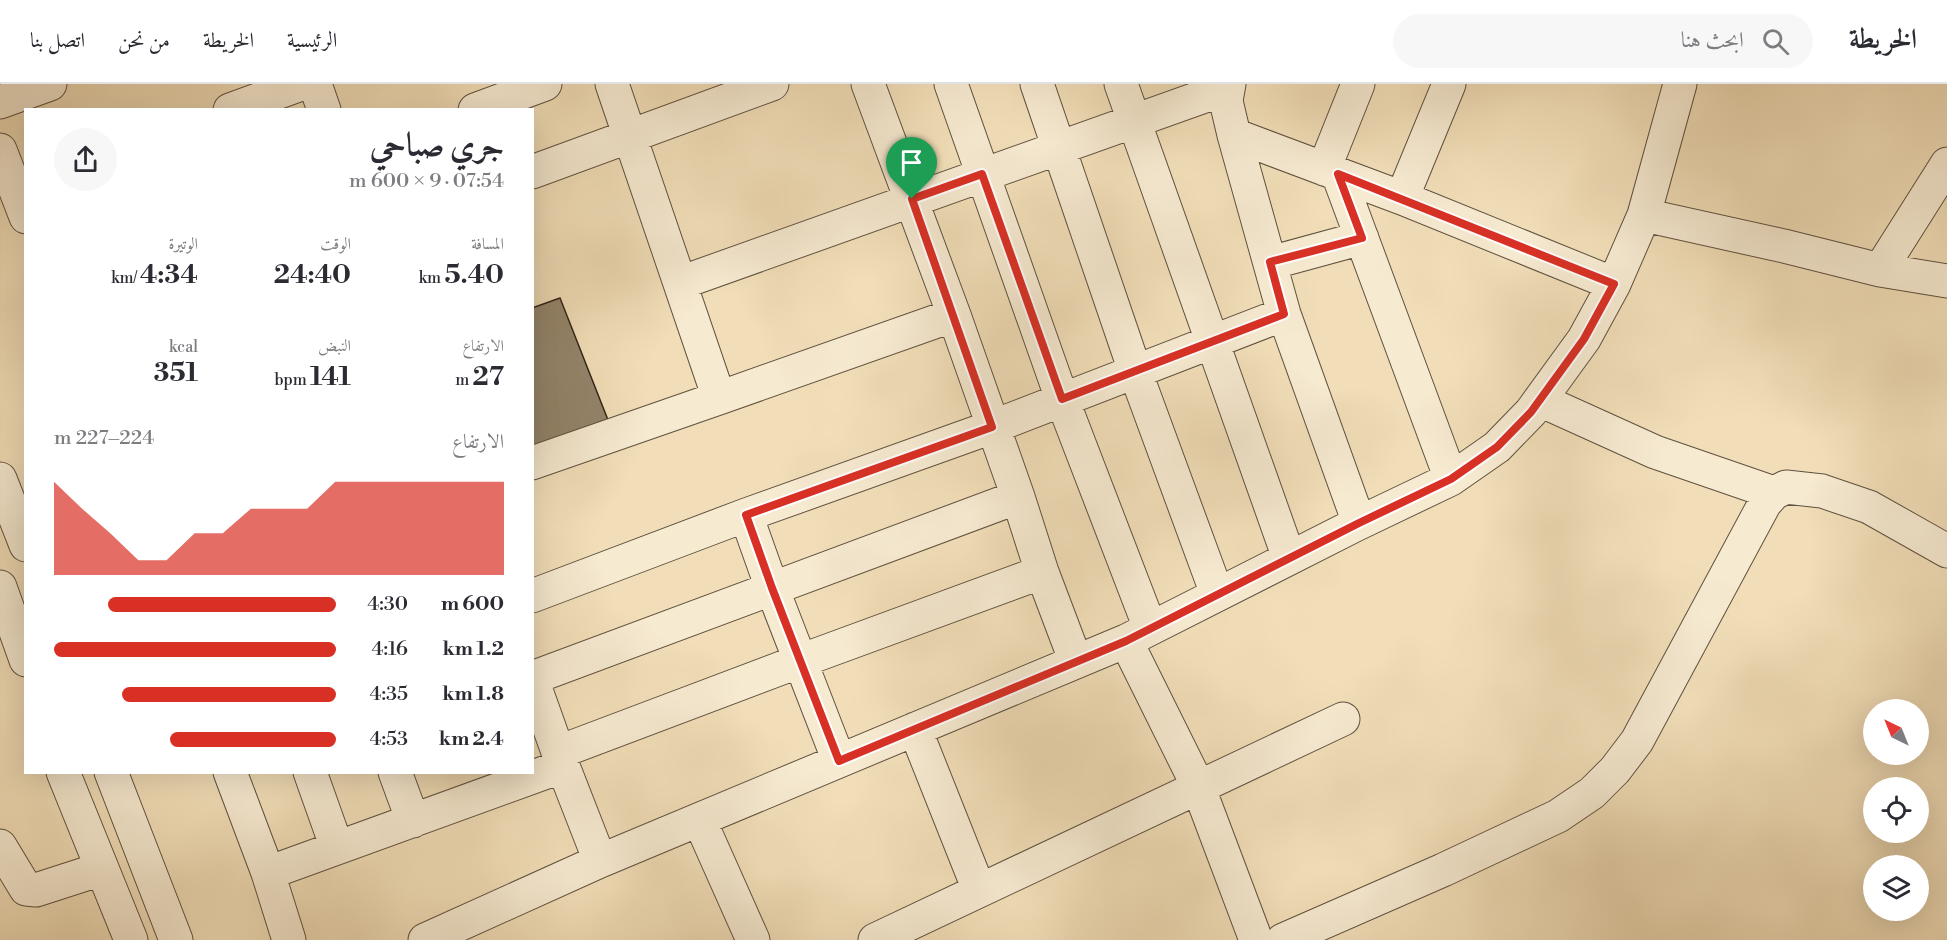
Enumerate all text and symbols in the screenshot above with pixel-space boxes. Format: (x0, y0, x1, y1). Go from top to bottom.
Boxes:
search box (1393, 14, 1813, 68)
text: الخريطة (1849, 22, 1917, 57)
icon: search (1759, 25, 1792, 58)
text: ابحث هنا (1681, 27, 1744, 54)
text: اتصل بنا (30, 28, 85, 54)
text: من نحن (118, 28, 170, 54)
text: الخريطة (203, 28, 254, 54)
text: الرئيسية (287, 28, 337, 54)
text: جري صباحي (370, 126, 504, 167)
button: share (54, 128, 117, 191)
pin (886, 137, 937, 199)
icon: arrive (895, 146, 928, 179)
text: 07:54 · 9 × 600 m (349, 169, 504, 194)
text: الوتيرة (168, 234, 198, 254)
text: الوقت (320, 234, 351, 254)
text: المسافة (471, 234, 504, 254)
text: 4:34 (140, 259, 198, 291)
text: 24:40 (274, 259, 351, 291)
text: 5.40 (444, 259, 504, 291)
text: /km (111, 268, 140, 288)
text: km (419, 268, 444, 288)
text: النبض (318, 336, 351, 356)
text: الارتفاع (462, 336, 504, 356)
text: kcal (169, 337, 198, 357)
text: 351 (154, 357, 198, 389)
text: 141 (310, 361, 351, 393)
text: 27 (473, 361, 504, 393)
text: bpm (274, 370, 310, 390)
text: m (455, 370, 473, 390)
text: 224–227 m (54, 426, 154, 451)
text: الارتفاع (452, 430, 504, 455)
text: 4:30 (367, 592, 408, 617)
text: 600 m (441, 592, 504, 617)
text: 4:16 (372, 637, 408, 662)
text: 1.2 km (442, 637, 504, 662)
text: 4:35 (370, 682, 408, 707)
text: 1.8 km (442, 682, 504, 707)
north arrow (1863, 699, 1929, 765)
map controls (1863, 699, 1929, 921)
text: 4:53 (370, 727, 408, 752)
text: 2.4 km (439, 727, 504, 752)
button: locate (1863, 777, 1929, 843)
button: layers (1863, 855, 1929, 921)

